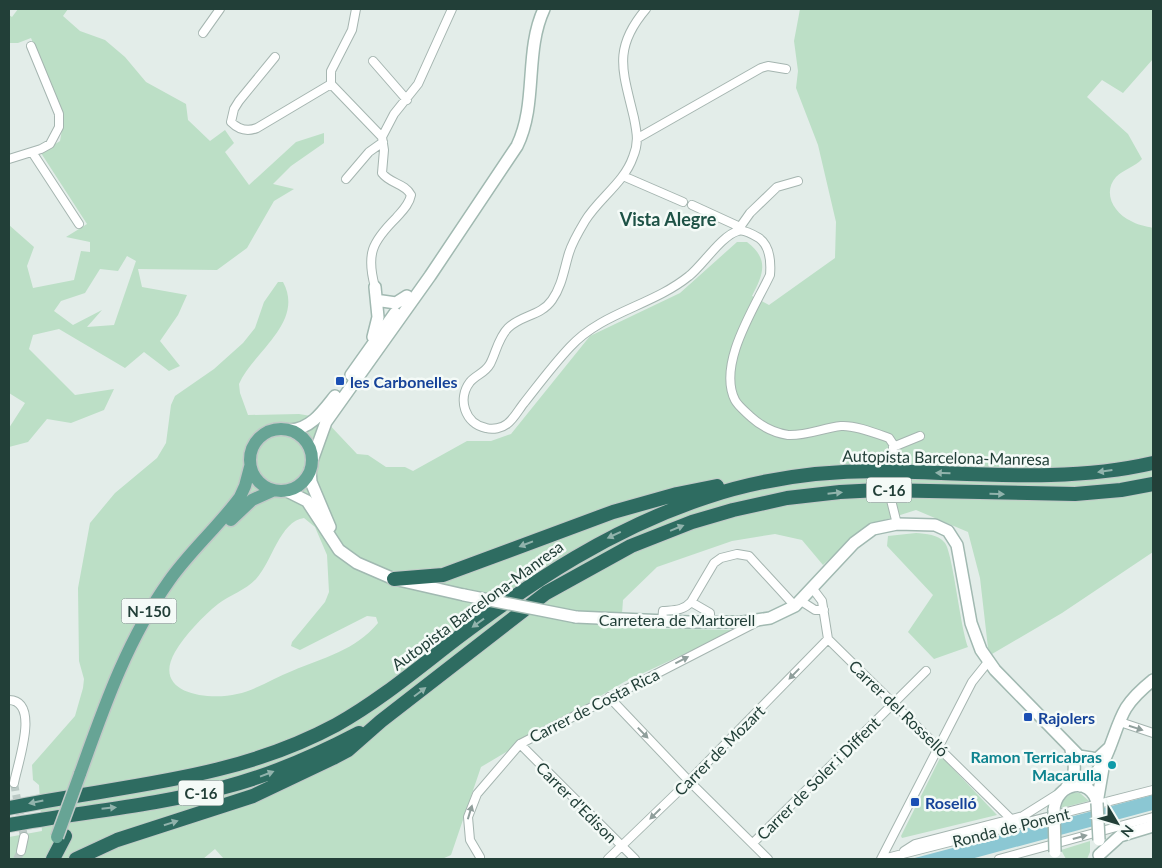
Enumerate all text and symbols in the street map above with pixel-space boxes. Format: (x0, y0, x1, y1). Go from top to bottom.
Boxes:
district label: Vista Alegre (619, 208, 717, 230)
place label: les Carbonelles (350, 372, 457, 391)
marker: les Carbonelles (334, 375, 346, 387)
street label: Autopista Barcelona-Manresa (842, 446, 1050, 468)
one-way arrow (1097, 468, 1113, 476)
one-way arrow (935, 469, 951, 477)
road number: C-16 (866, 478, 912, 502)
one-way arrow (827, 489, 843, 497)
one-way arrow (989, 490, 1005, 498)
one-way arrow (670, 524, 685, 532)
one-way arrow (607, 531, 621, 539)
street label: Autopista Barcelona-Manresa (388, 536, 566, 674)
one-way arrow (518, 540, 533, 548)
road number: N-150 (122, 598, 176, 624)
street label: Carretera de Martorell (599, 610, 755, 629)
one-way arrow (471, 618, 485, 628)
one-way arrow (674, 656, 689, 664)
street label: Carrer del Rosselló (845, 656, 953, 760)
street label: Carrer de Costa Rica (526, 664, 662, 746)
one-way arrow (788, 667, 800, 679)
one-way arrow (413, 687, 426, 698)
street label: Carrer de Mozart (670, 701, 768, 799)
place label: Rajolers (1038, 708, 1095, 727)
marker: Rajolers (1022, 711, 1034, 723)
street label: Carrer de Soler i Diffent (753, 712, 884, 843)
one-way arrow (1129, 724, 1144, 732)
one-way arrow (637, 726, 649, 738)
place label: Ramon Terricabras Macarulla (971, 747, 1102, 784)
street label: Carrer d'Edison (533, 758, 621, 846)
marker: Ramon Terricabras Macarulla (1106, 759, 1118, 771)
one-way arrow (260, 770, 275, 778)
road number: C-16 (178, 780, 224, 806)
place label: Roselló (925, 793, 977, 812)
marker: Roselló (909, 796, 921, 808)
one-way arrow (29, 798, 44, 806)
north arrow (1092, 798, 1142, 848)
street label: Ronda de Ponent (950, 803, 1072, 851)
one-way arrow (101, 804, 117, 812)
one-way arrow (467, 804, 475, 819)
one-way arrow (649, 808, 661, 820)
one-way arrow (163, 819, 178, 827)
text: N (1118, 822, 1138, 841)
one-way arrow (1073, 833, 1088, 841)

